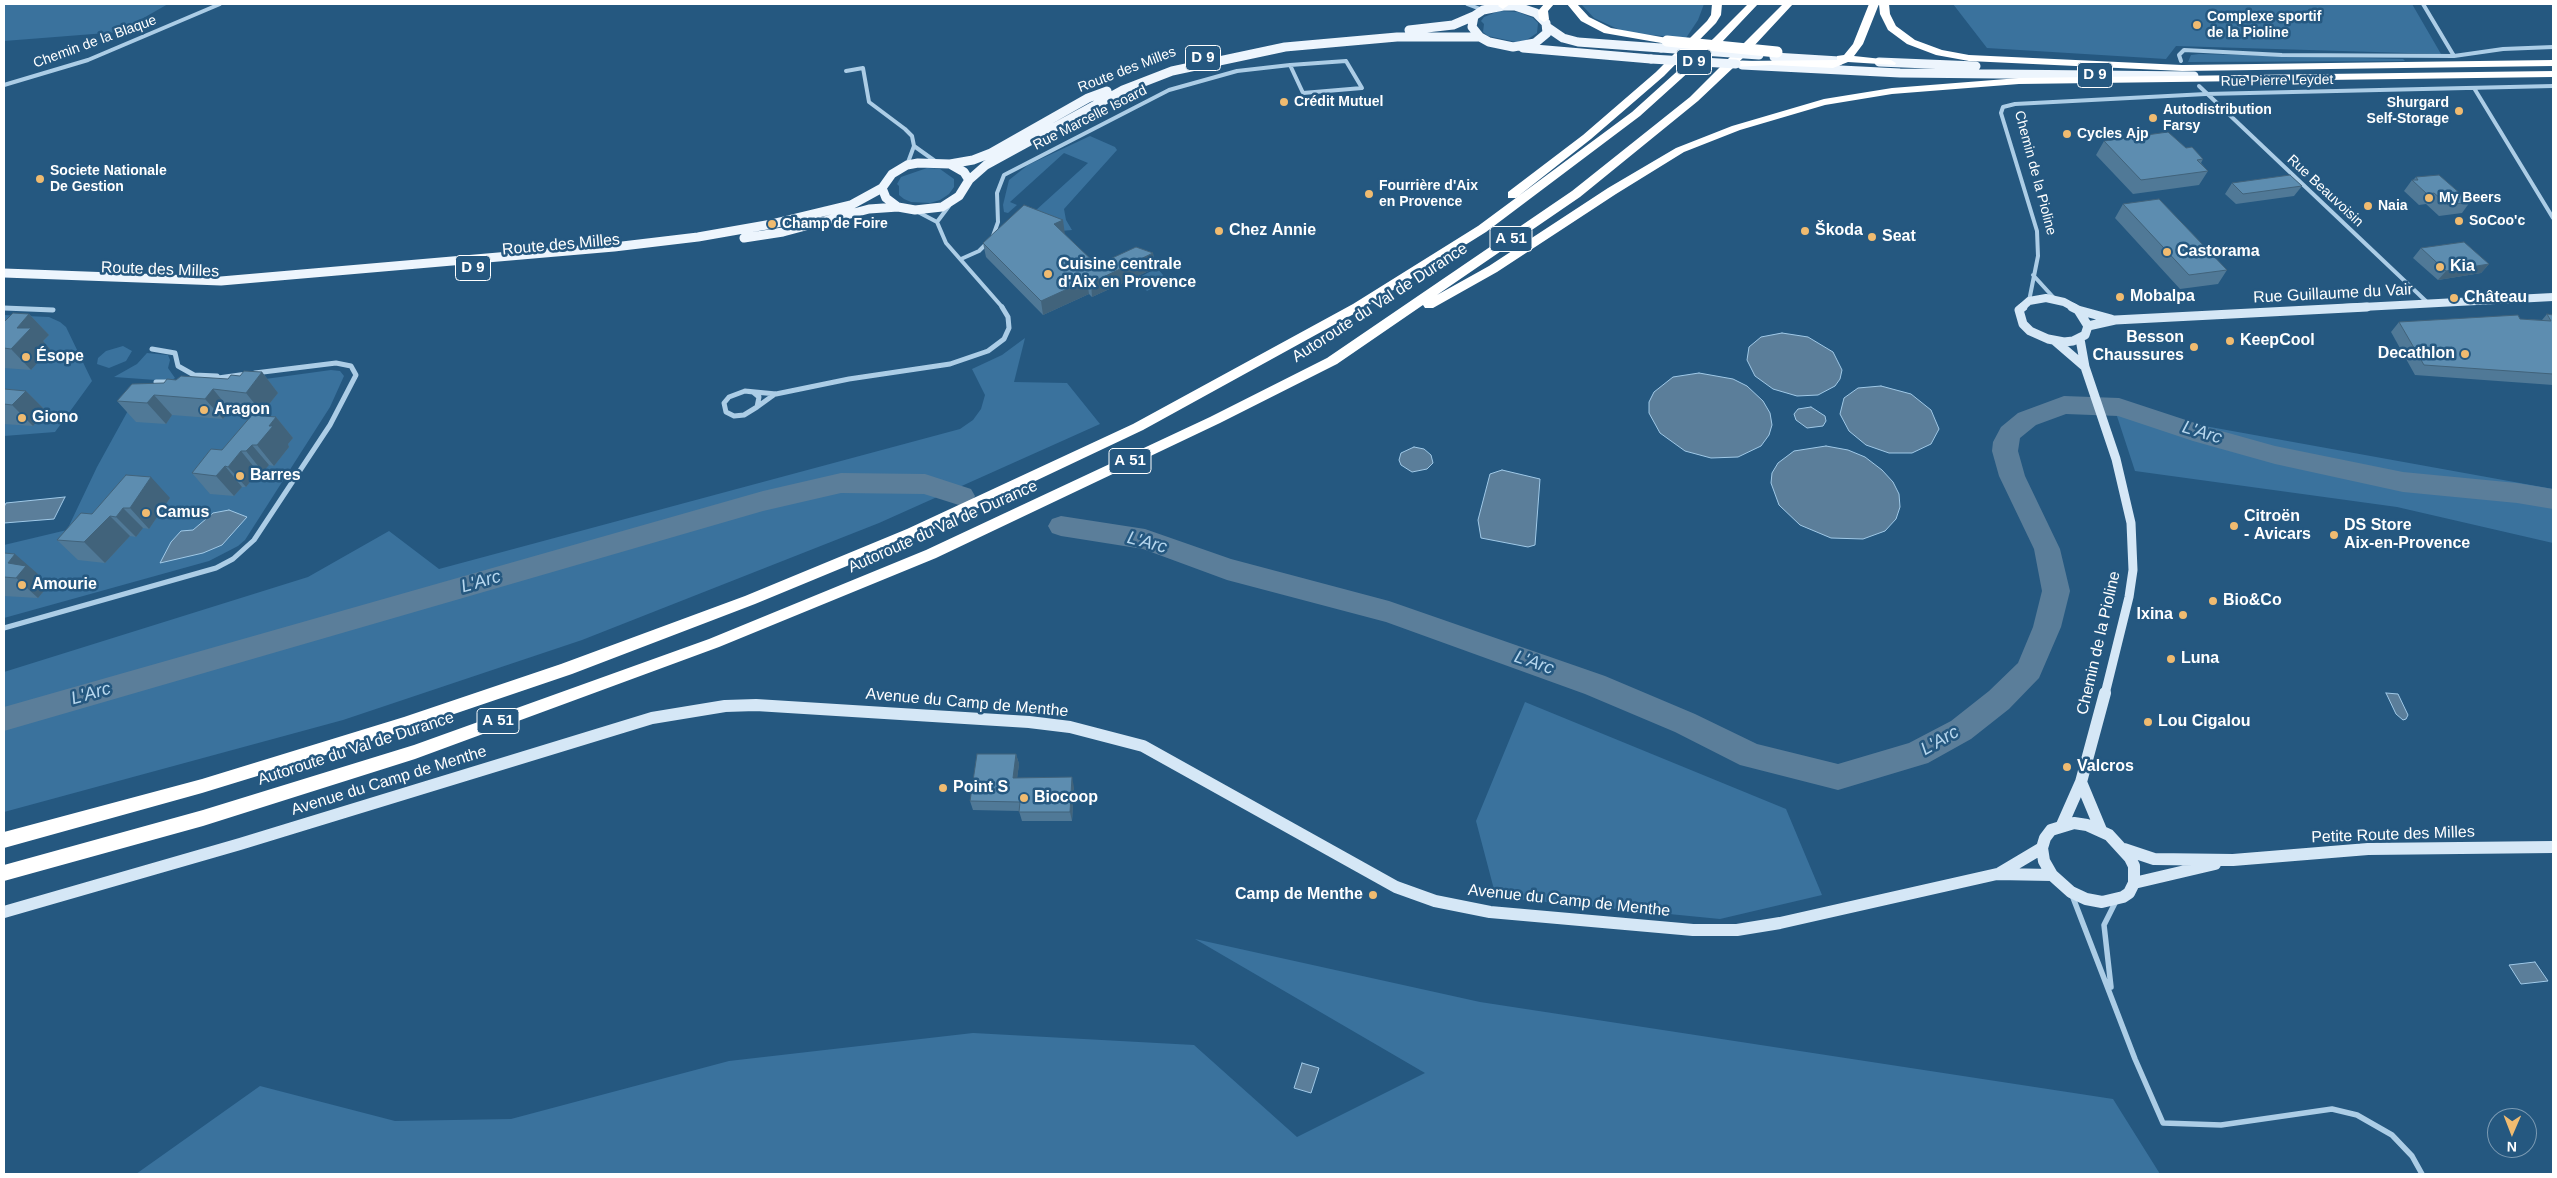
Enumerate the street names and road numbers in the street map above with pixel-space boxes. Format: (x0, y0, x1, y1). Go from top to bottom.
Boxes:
street label: Chemin de la Blaque (31, 12, 159, 72)
street label: Route des Milles (1076, 44, 1178, 96)
road number: D 9 (1186, 46, 1220, 70)
road number: D 9 (1676, 50, 1712, 74)
road number: D 9 (2078, 62, 2112, 88)
street label: Rue Pierre Leydet (2220, 72, 2334, 90)
street label: Rue Marcelle Isoard (1030, 82, 1150, 154)
street label: Chemin de la Pioline (2010, 109, 2060, 237)
street label: Rue Beauvoisin (2283, 151, 2367, 231)
road number: A 51 (1490, 226, 1532, 252)
street label: Route des Milles (501, 230, 621, 260)
street label: Autoroute du Val de Durance (1289, 239, 1471, 367)
road number: D 9 (456, 256, 490, 280)
street label: Route des Milles (101, 258, 219, 282)
street label: Rue Guillaume du Vair (2253, 280, 2413, 308)
road number: A 51 (1109, 448, 1151, 474)
street label: Autoroute du Val de Durance (845, 477, 1041, 577)
street label: Chemin de la Pioline (2073, 569, 2125, 717)
street label: Avenue du Camp de Menthe (865, 685, 1069, 721)
street label: Autoroute du Val de Durance (255, 708, 457, 790)
road number: A 51 (477, 708, 519, 734)
street label: Avenue du Camp de Menthe (289, 742, 489, 820)
street label: Petite Route des Milles (2311, 823, 2475, 847)
street label: Avenue du Camp de Menthe (1467, 881, 1671, 921)

